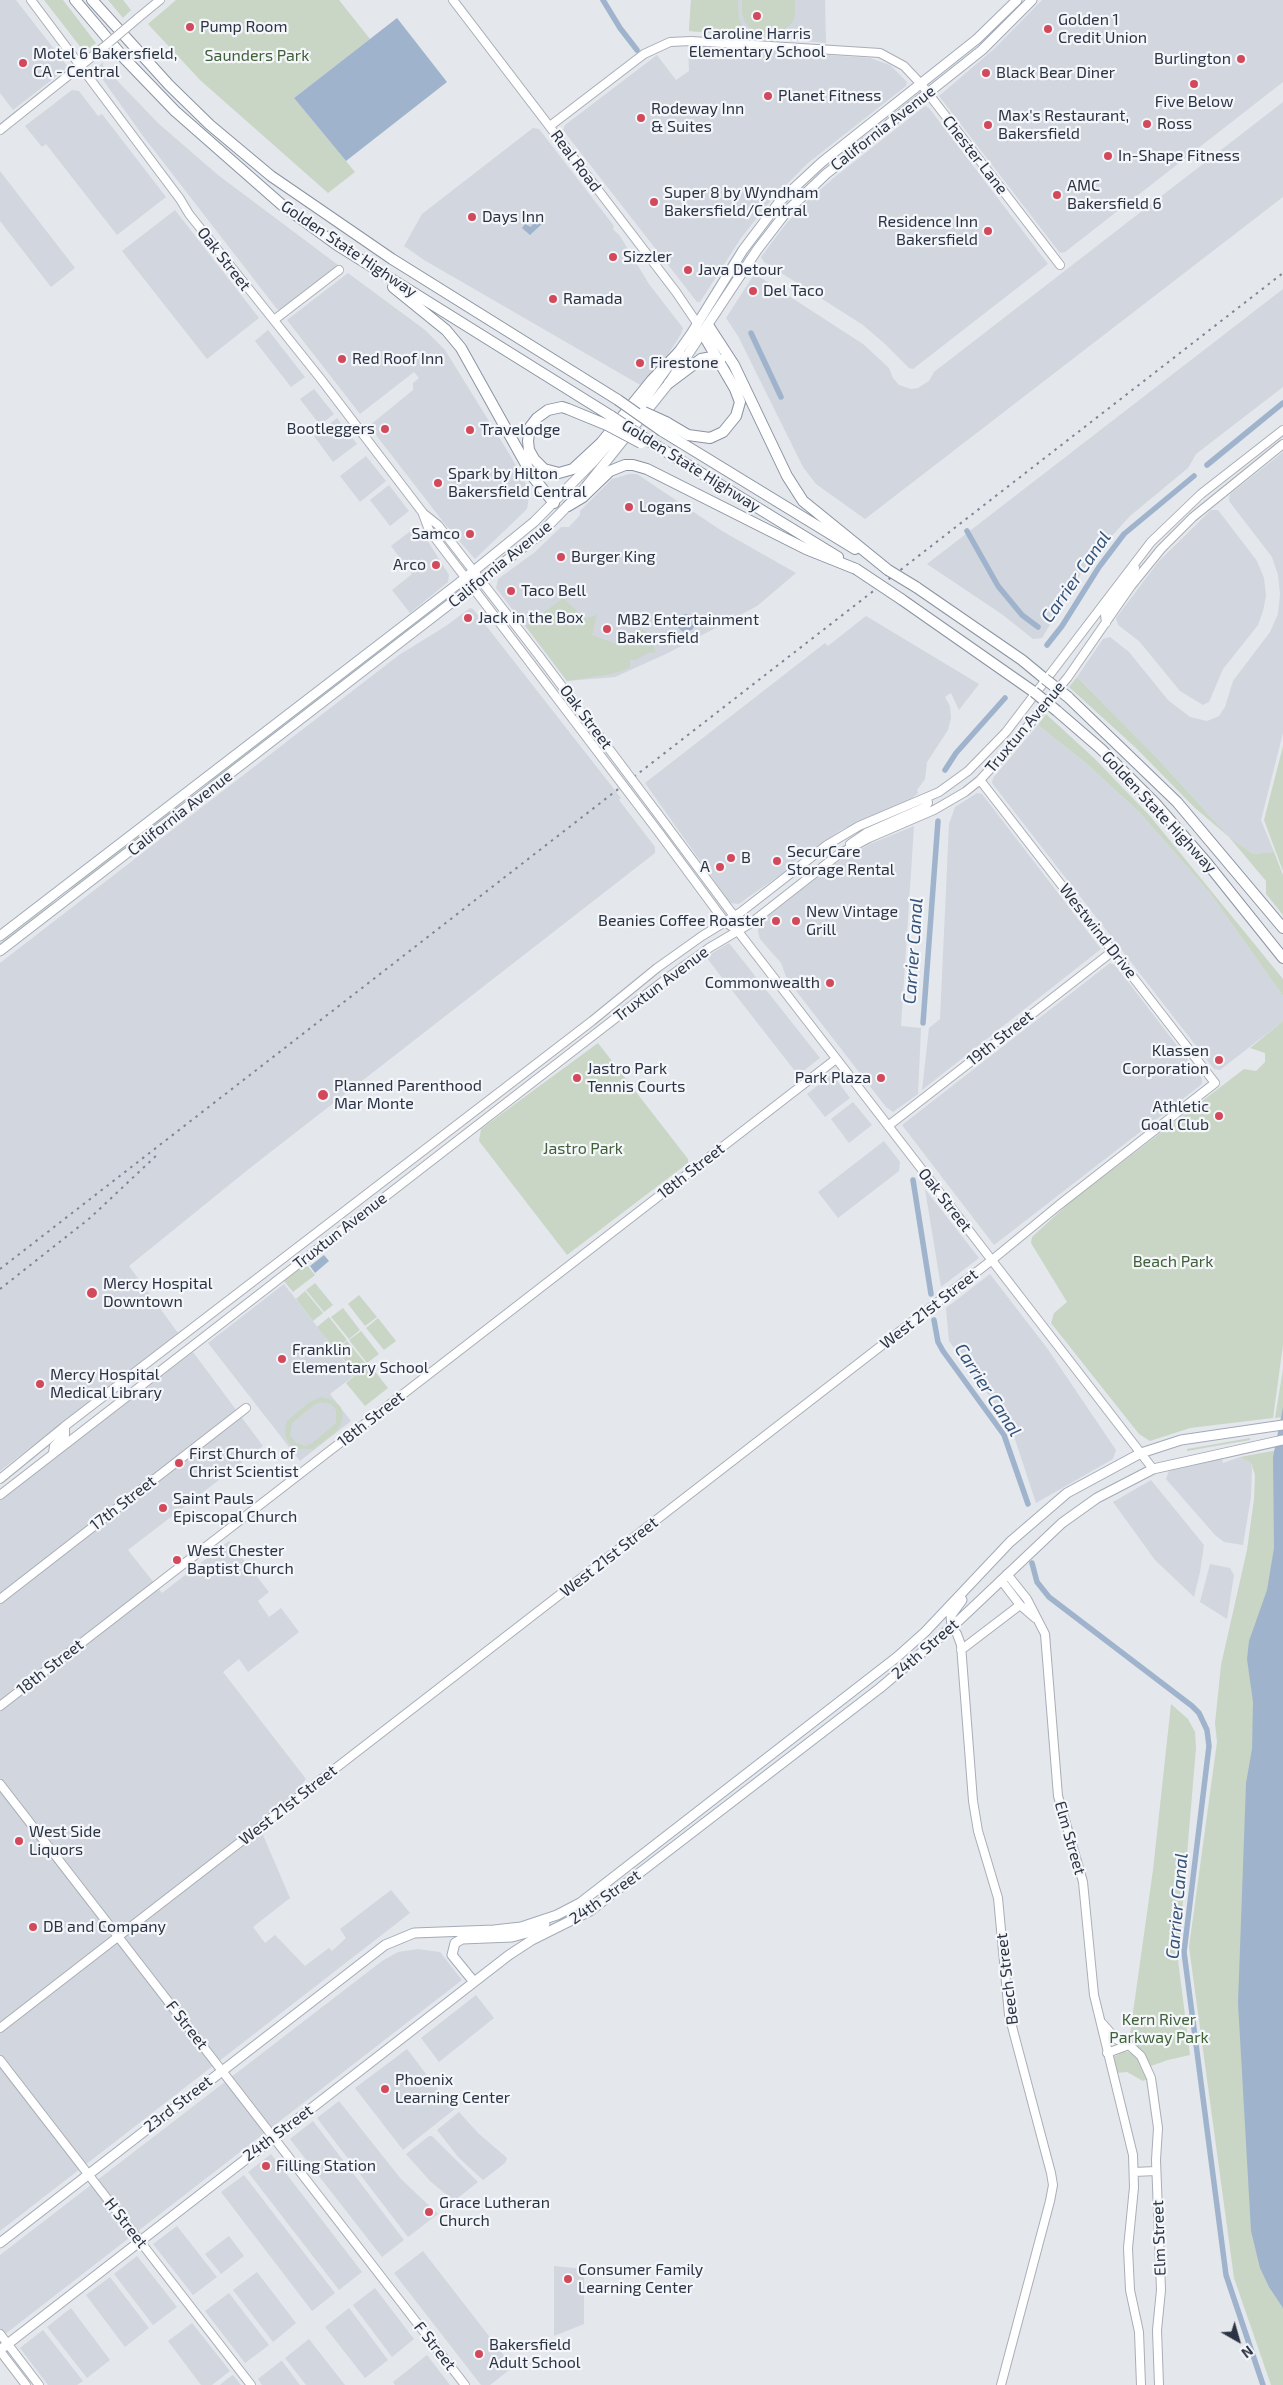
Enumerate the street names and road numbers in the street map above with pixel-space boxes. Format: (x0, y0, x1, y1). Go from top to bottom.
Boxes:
street label: California Avenue (827, 81, 939, 175)
street label: Chester Lane (938, 112, 1012, 198)
street label: Real Road (547, 126, 605, 196)
street label: Golden State Highway (277, 196, 421, 302)
street label: Oak Street (193, 223, 255, 295)
street label: Golden State Highway (618, 416, 764, 516)
street label: California Avenue (444, 516, 556, 612)
street label: Truxtun Avenue (981, 677, 1069, 777)
street label: Oak Street (556, 681, 616, 753)
street label: Golden State Highway (1097, 747, 1221, 877)
street label: California Avenue (124, 766, 236, 860)
street label: Westwind Drive (1055, 880, 1141, 982)
street label: Truxtun Avenue (610, 942, 712, 1026)
street label: 19th Street (963, 1006, 1037, 1070)
street label: 18th Street (654, 1139, 728, 1203)
street label: Oak Street (914, 1164, 976, 1236)
street label: Truxtun Avenue (289, 1189, 391, 1273)
street label: West 21st Street (876, 1265, 982, 1353)
street label: 18th Street (334, 1387, 408, 1451)
street label: 17th Street (86, 1471, 160, 1535)
street label: West 21st Street (556, 1513, 662, 1601)
street label: 24th Street (888, 1615, 962, 1683)
street label: 18th Street (13, 1635, 87, 1699)
street label: West 21st Street (235, 1761, 341, 1849)
street label: Elm Street (1050, 1799, 1090, 1877)
street label: 24th Street (566, 1866, 644, 1928)
street label: Beech Street (992, 1932, 1022, 2026)
street label: F Street (162, 1997, 212, 2053)
street label: 23rd Street (140, 2071, 216, 2137)
street label: 24th Street (239, 2101, 317, 2165)
street label: H Street (100, 2194, 152, 2252)
street label: Elm Street (1148, 2200, 1170, 2276)
street label: F Street (410, 2318, 460, 2374)

